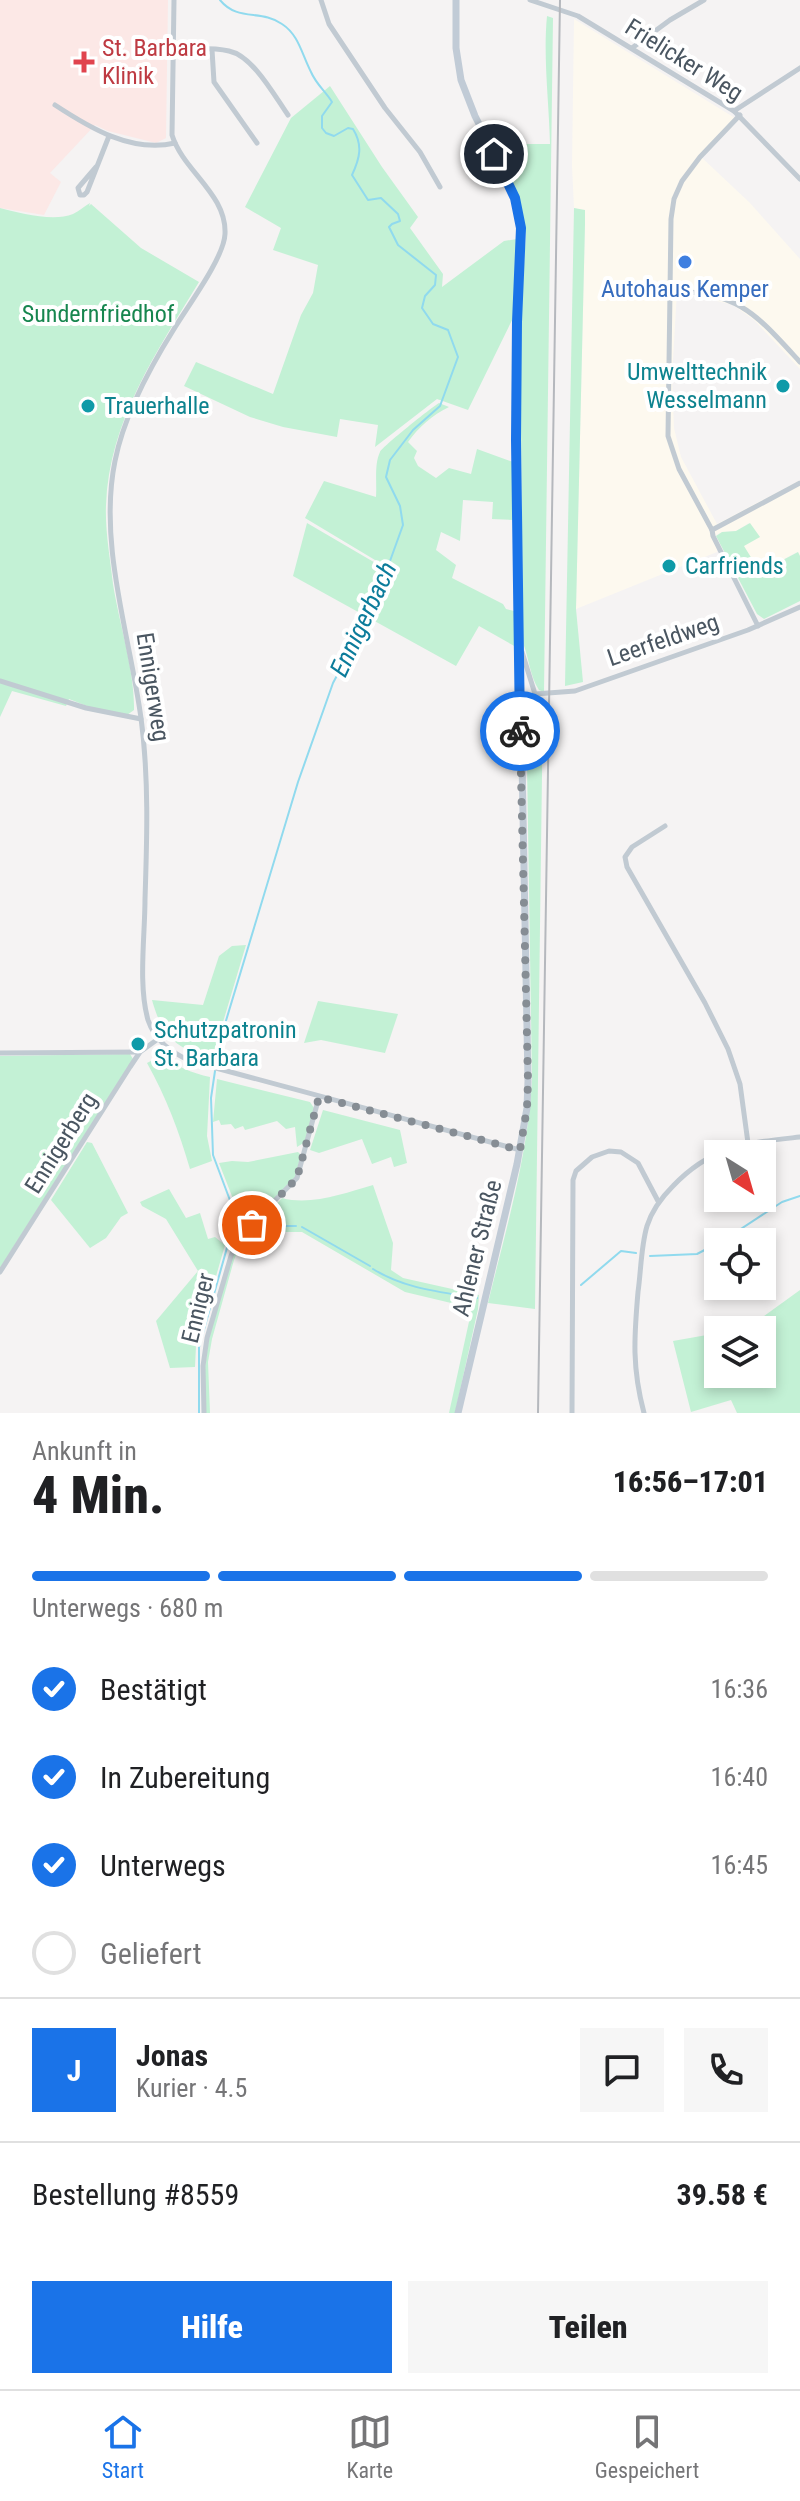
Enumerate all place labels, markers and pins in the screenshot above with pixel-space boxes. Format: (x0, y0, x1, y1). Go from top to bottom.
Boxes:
place label: St. Barbara Klinik (102, 34, 207, 90)
marker: St. Barbara Klinik (73, 51, 95, 73)
pin (460, 120, 528, 188)
marker: Autohaus Kemper (676, 253, 694, 271)
place label: Autohaus Kemper (601, 275, 769, 303)
place label: Umwelttechnik Wesselmann (627, 358, 767, 414)
marker: Umwelttechnik Wesselmann (774, 377, 792, 395)
place label: Trauerhalle (104, 392, 209, 420)
marker: Trauerhalle (79, 397, 97, 415)
place label: Carfriends (685, 552, 784, 580)
marker: Carfriends (660, 557, 678, 575)
place label: Schutzpatronin St. Barbara (154, 1016, 297, 1072)
marker: Schutzpatronin St. Barbara (129, 1035, 147, 1053)
pin (218, 1191, 286, 1259)

